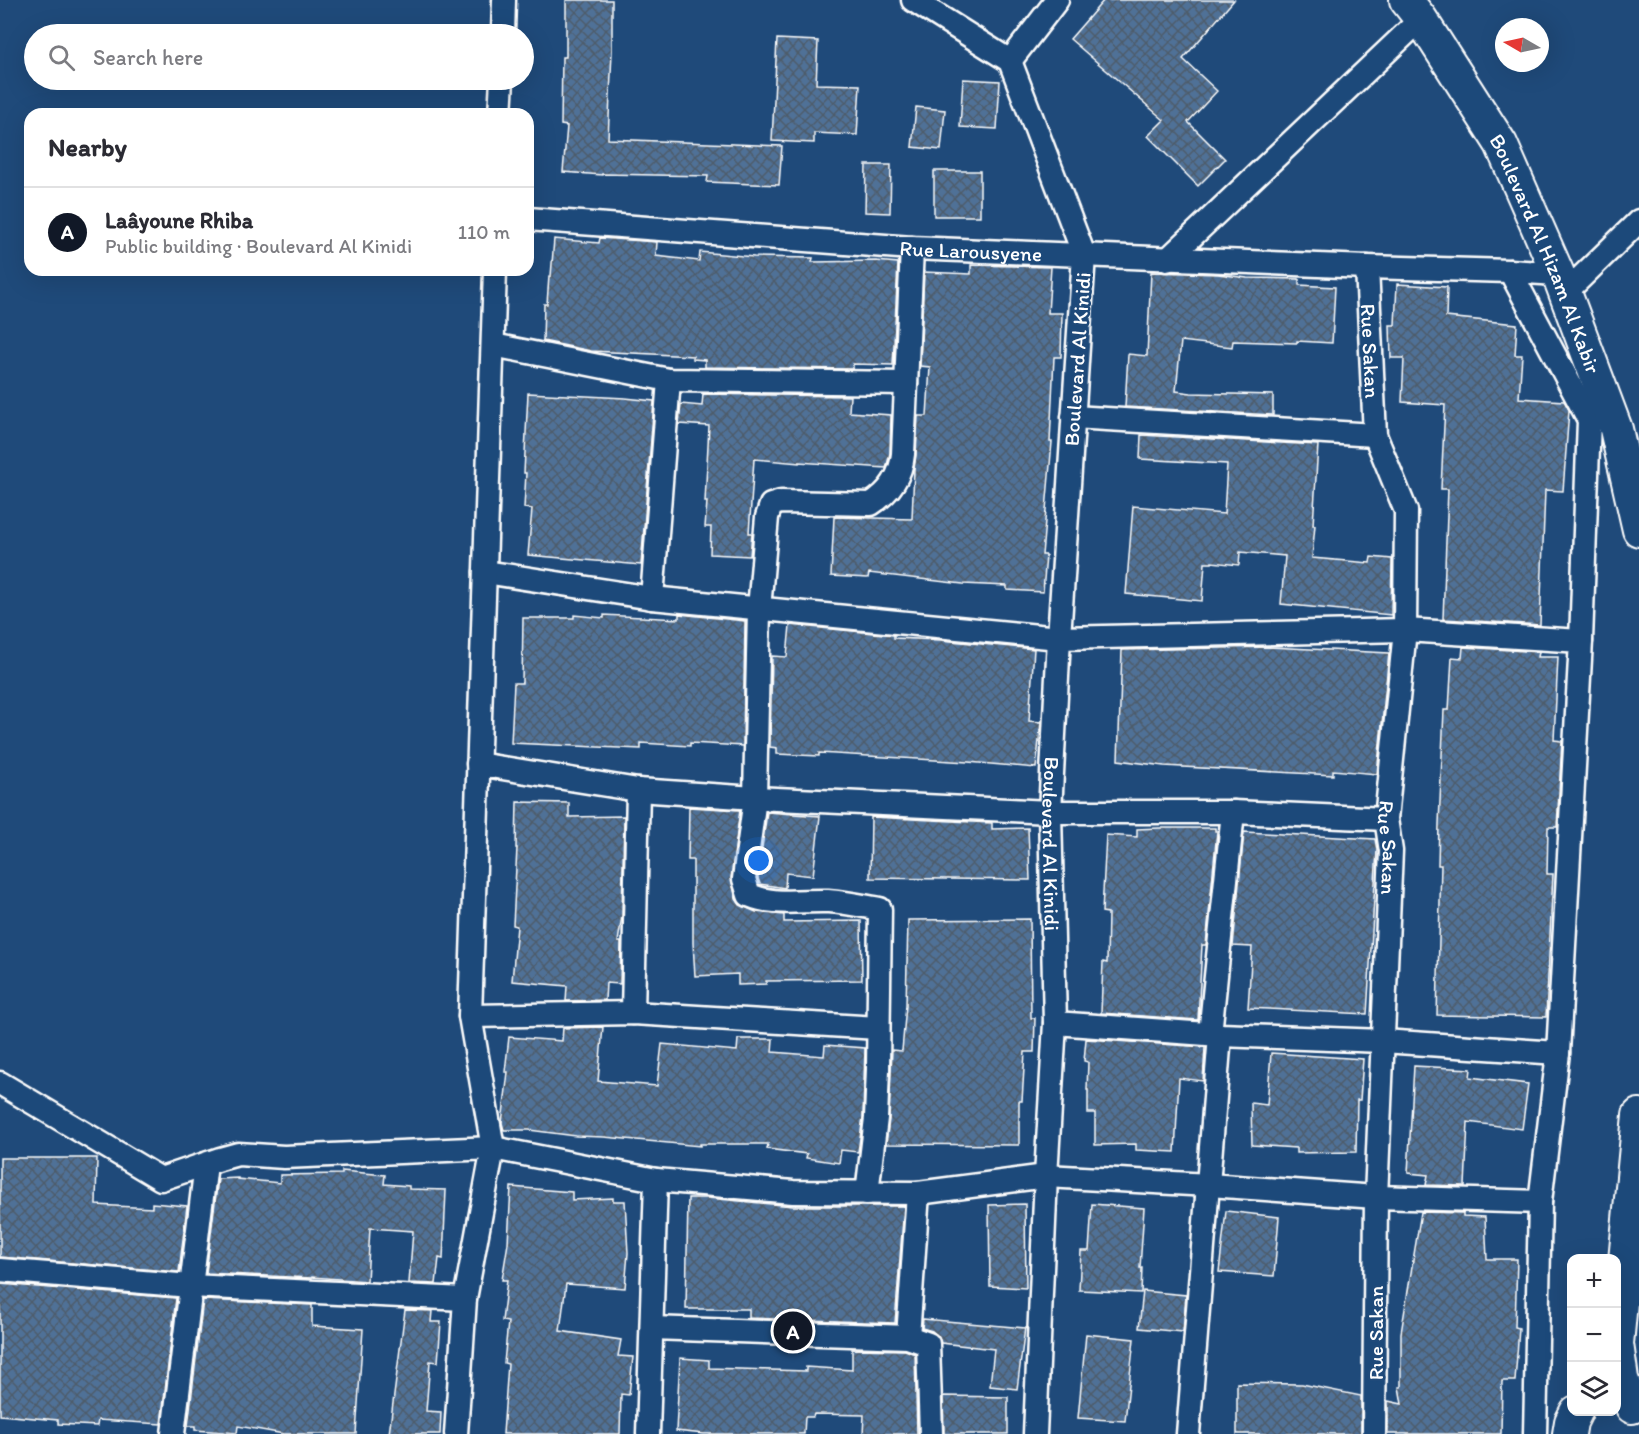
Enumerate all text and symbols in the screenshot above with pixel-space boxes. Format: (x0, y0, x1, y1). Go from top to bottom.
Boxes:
north arrow (1495, 18, 1549, 72)
search box (24, 24, 534, 90)
icon: search (45, 41, 78, 74)
text: Search here (93, 44, 203, 71)
street label: Boulevard Al Hizam Al Kabir (1485, 129, 1607, 377)
text: Nearby (48, 131, 127, 163)
text: Laâyoune Rhiba (105, 207, 253, 234)
text: A (61, 220, 74, 244)
text: 110 m (458, 220, 510, 244)
text: Public building · Boulevard Al Kinidi (105, 234, 412, 258)
street label: Rue Larousyene (899, 235, 1043, 266)
street label: Boulevard Al Kinidi (1058, 271, 1096, 447)
street label: Rue Sakan (1356, 303, 1386, 399)
street label: Boulevard Al Kinidi (1037, 756, 1065, 931)
street label: Rue Sakan (1373, 799, 1403, 895)
your location (744, 846, 773, 875)
map controls (1567, 1254, 1621, 1416)
button: + (1567, 1254, 1621, 1308)
street label: Rue Sakan (1363, 1286, 1388, 1380)
pin: A (774, 1308, 812, 1354)
button: − (1567, 1308, 1621, 1362)
button: layers (1567, 1362, 1621, 1416)

